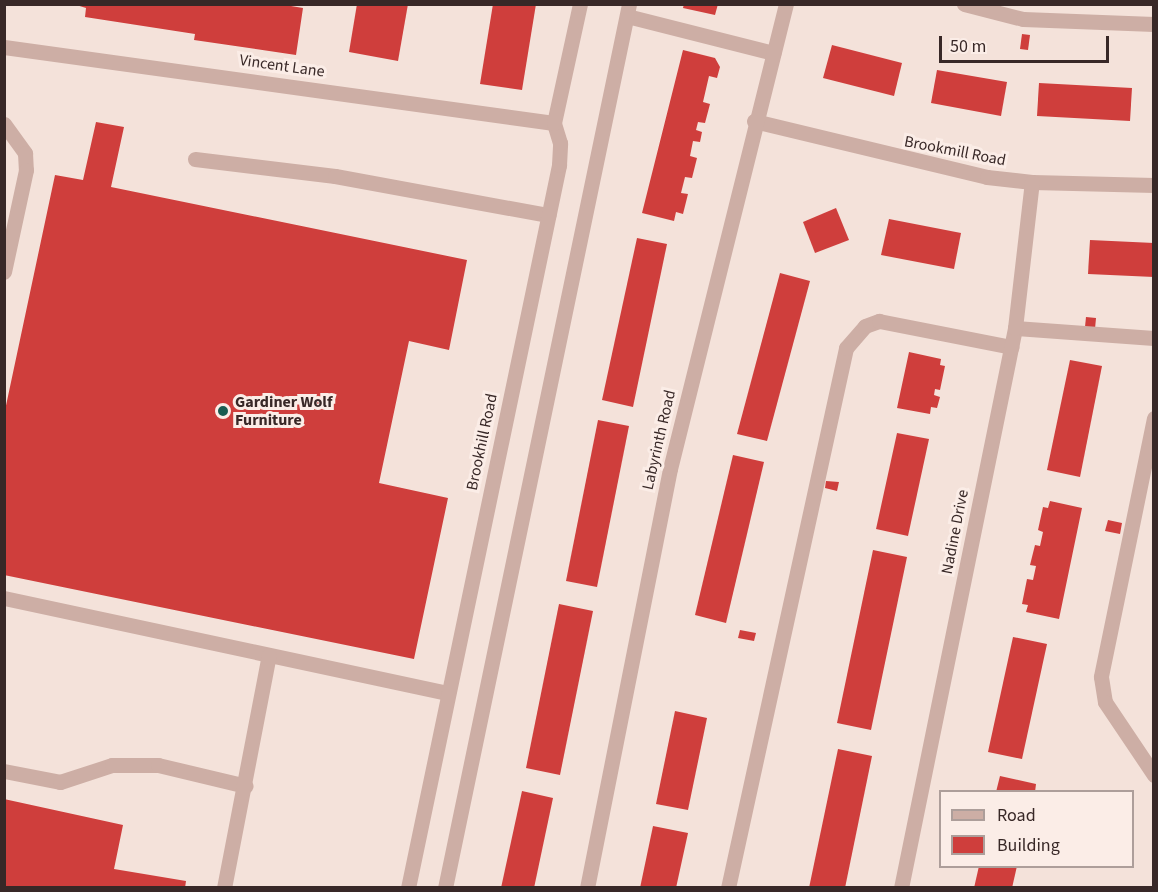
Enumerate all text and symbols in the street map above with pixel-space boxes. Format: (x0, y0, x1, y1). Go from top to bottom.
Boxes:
scale bar (942, 24, 1112, 62)
text: 50 m (950, 34, 986, 59)
street label: Vincent Lane (238, 51, 326, 81)
street label: Brookmill Road (903, 132, 1007, 170)
street label: Labyrinth Road (638, 388, 680, 492)
place label: Gardiner Wolf Furniture (235, 392, 332, 430)
street label: Brookhill Road (462, 392, 502, 492)
marker: Gardiner Wolf Furniture (216, 404, 230, 418)
street label: Nadine Drive (937, 488, 973, 576)
legend (939, 790, 1134, 868)
text: Road (997, 803, 1036, 828)
text: Building (997, 833, 1060, 858)

